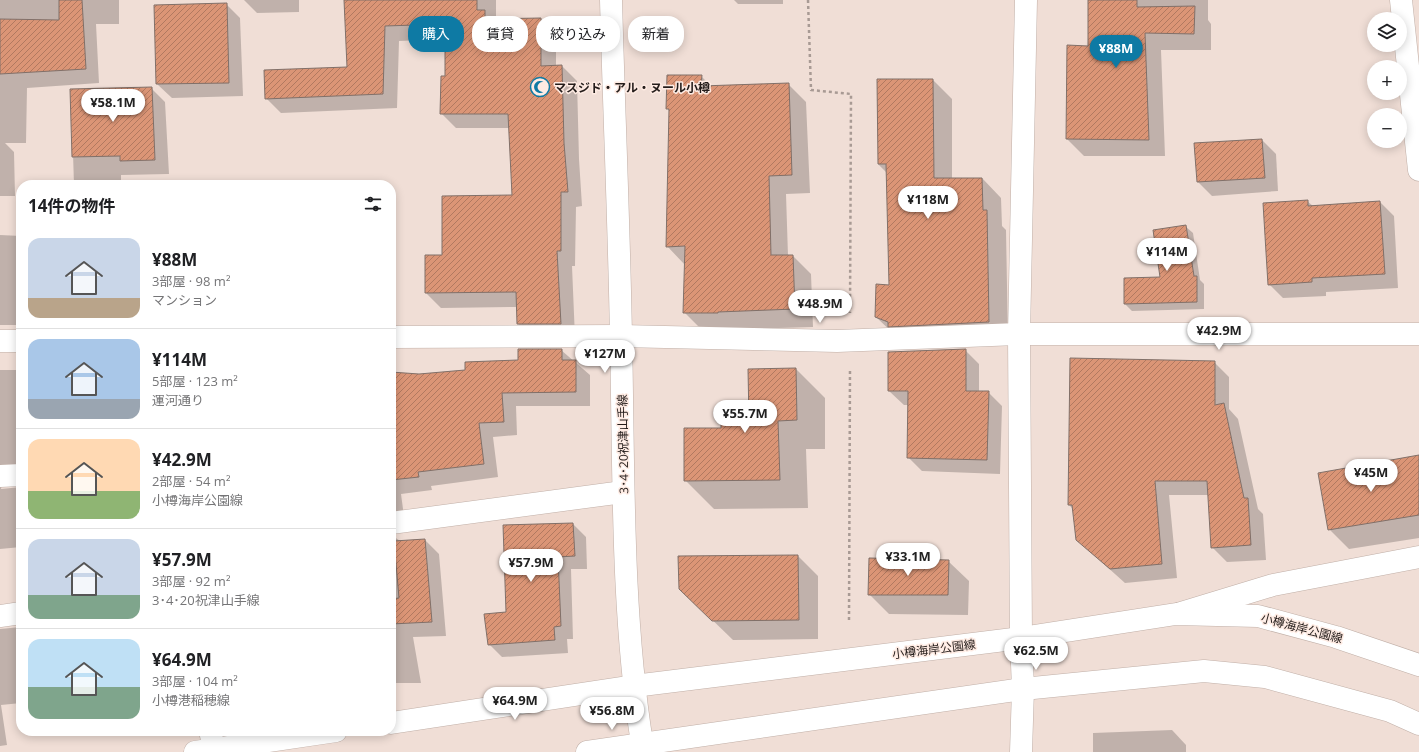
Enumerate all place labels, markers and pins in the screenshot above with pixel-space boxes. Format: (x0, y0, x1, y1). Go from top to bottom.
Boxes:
pin: ¥88M (1092, 35, 1140, 69)
mosque icon: マスジド・アル・ヌール小樽 (529, 76, 551, 98)
place label: マスジド・アル・ヌール小樽 (554, 79, 710, 96)
pin: ¥58.1M (80, 89, 146, 123)
pin: ¥118M (900, 186, 956, 220)
pin: ¥114M (1139, 238, 1195, 272)
pin: ¥48.9M (787, 290, 853, 324)
pin: ¥42.9M (1186, 317, 1252, 351)
pin: ¥127M (577, 340, 633, 374)
pin: ¥55.7M (712, 400, 778, 434)
pin: ¥45M (1347, 459, 1395, 493)
pin: ¥33.1M (875, 543, 941, 577)
pin: ¥57.9M (498, 549, 564, 583)
pin: ¥62.5M (1003, 637, 1069, 671)
pin: ¥64.9M (482, 687, 548, 721)
pin: ¥56.8M (579, 697, 645, 731)

